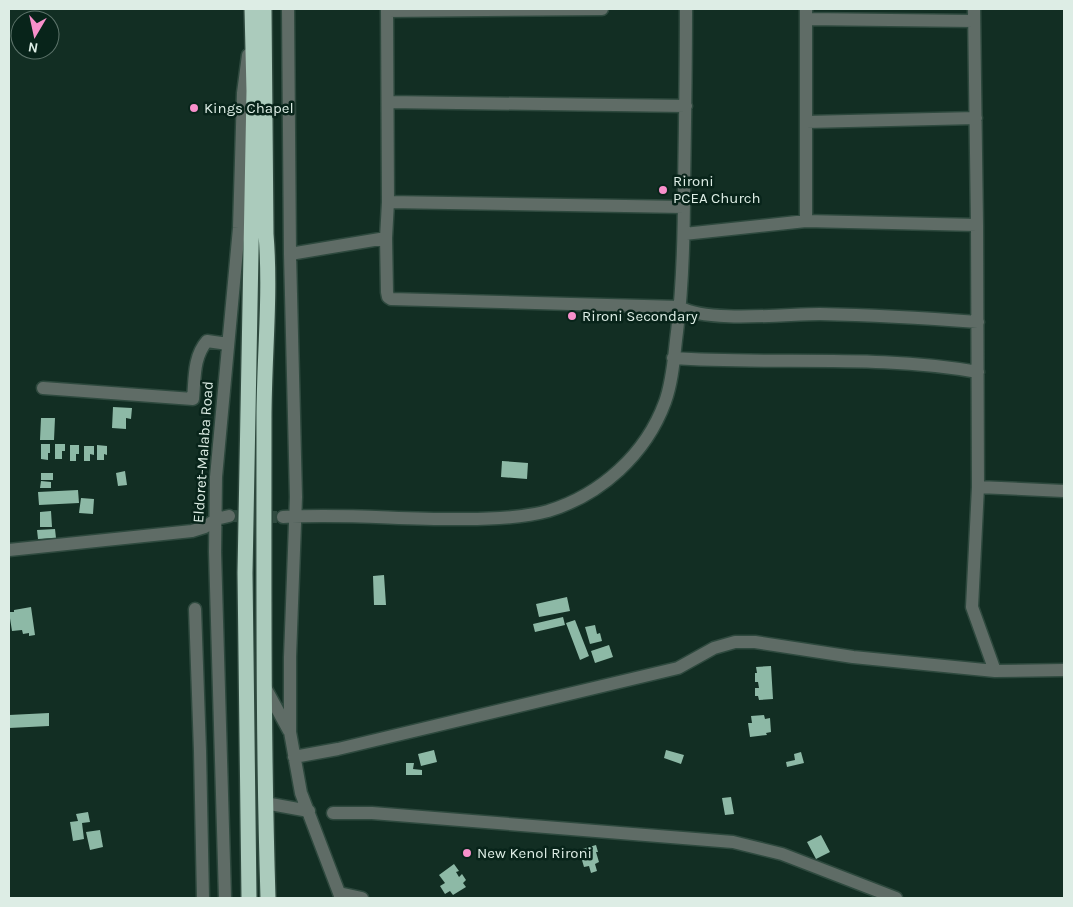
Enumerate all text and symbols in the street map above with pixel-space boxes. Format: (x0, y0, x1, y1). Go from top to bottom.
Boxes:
north arrow (10, 10, 60, 60)
text: N (27, 38, 39, 57)
place label: Kings Chapel (204, 99, 294, 117)
marker: Kings Chapel (188, 102, 200, 114)
place label: Rironi PCEA Church (673, 172, 761, 207)
marker: Rironi PCEA Church (657, 184, 669, 196)
place label: Rironi Secondary (582, 307, 698, 325)
marker: Rironi Secondary (566, 310, 578, 322)
street label: Eldoret-Malaba Road (189, 380, 217, 524)
place label: New Kenol Rironi (477, 844, 592, 862)
marker: New Kenol Rironi (461, 847, 473, 859)

